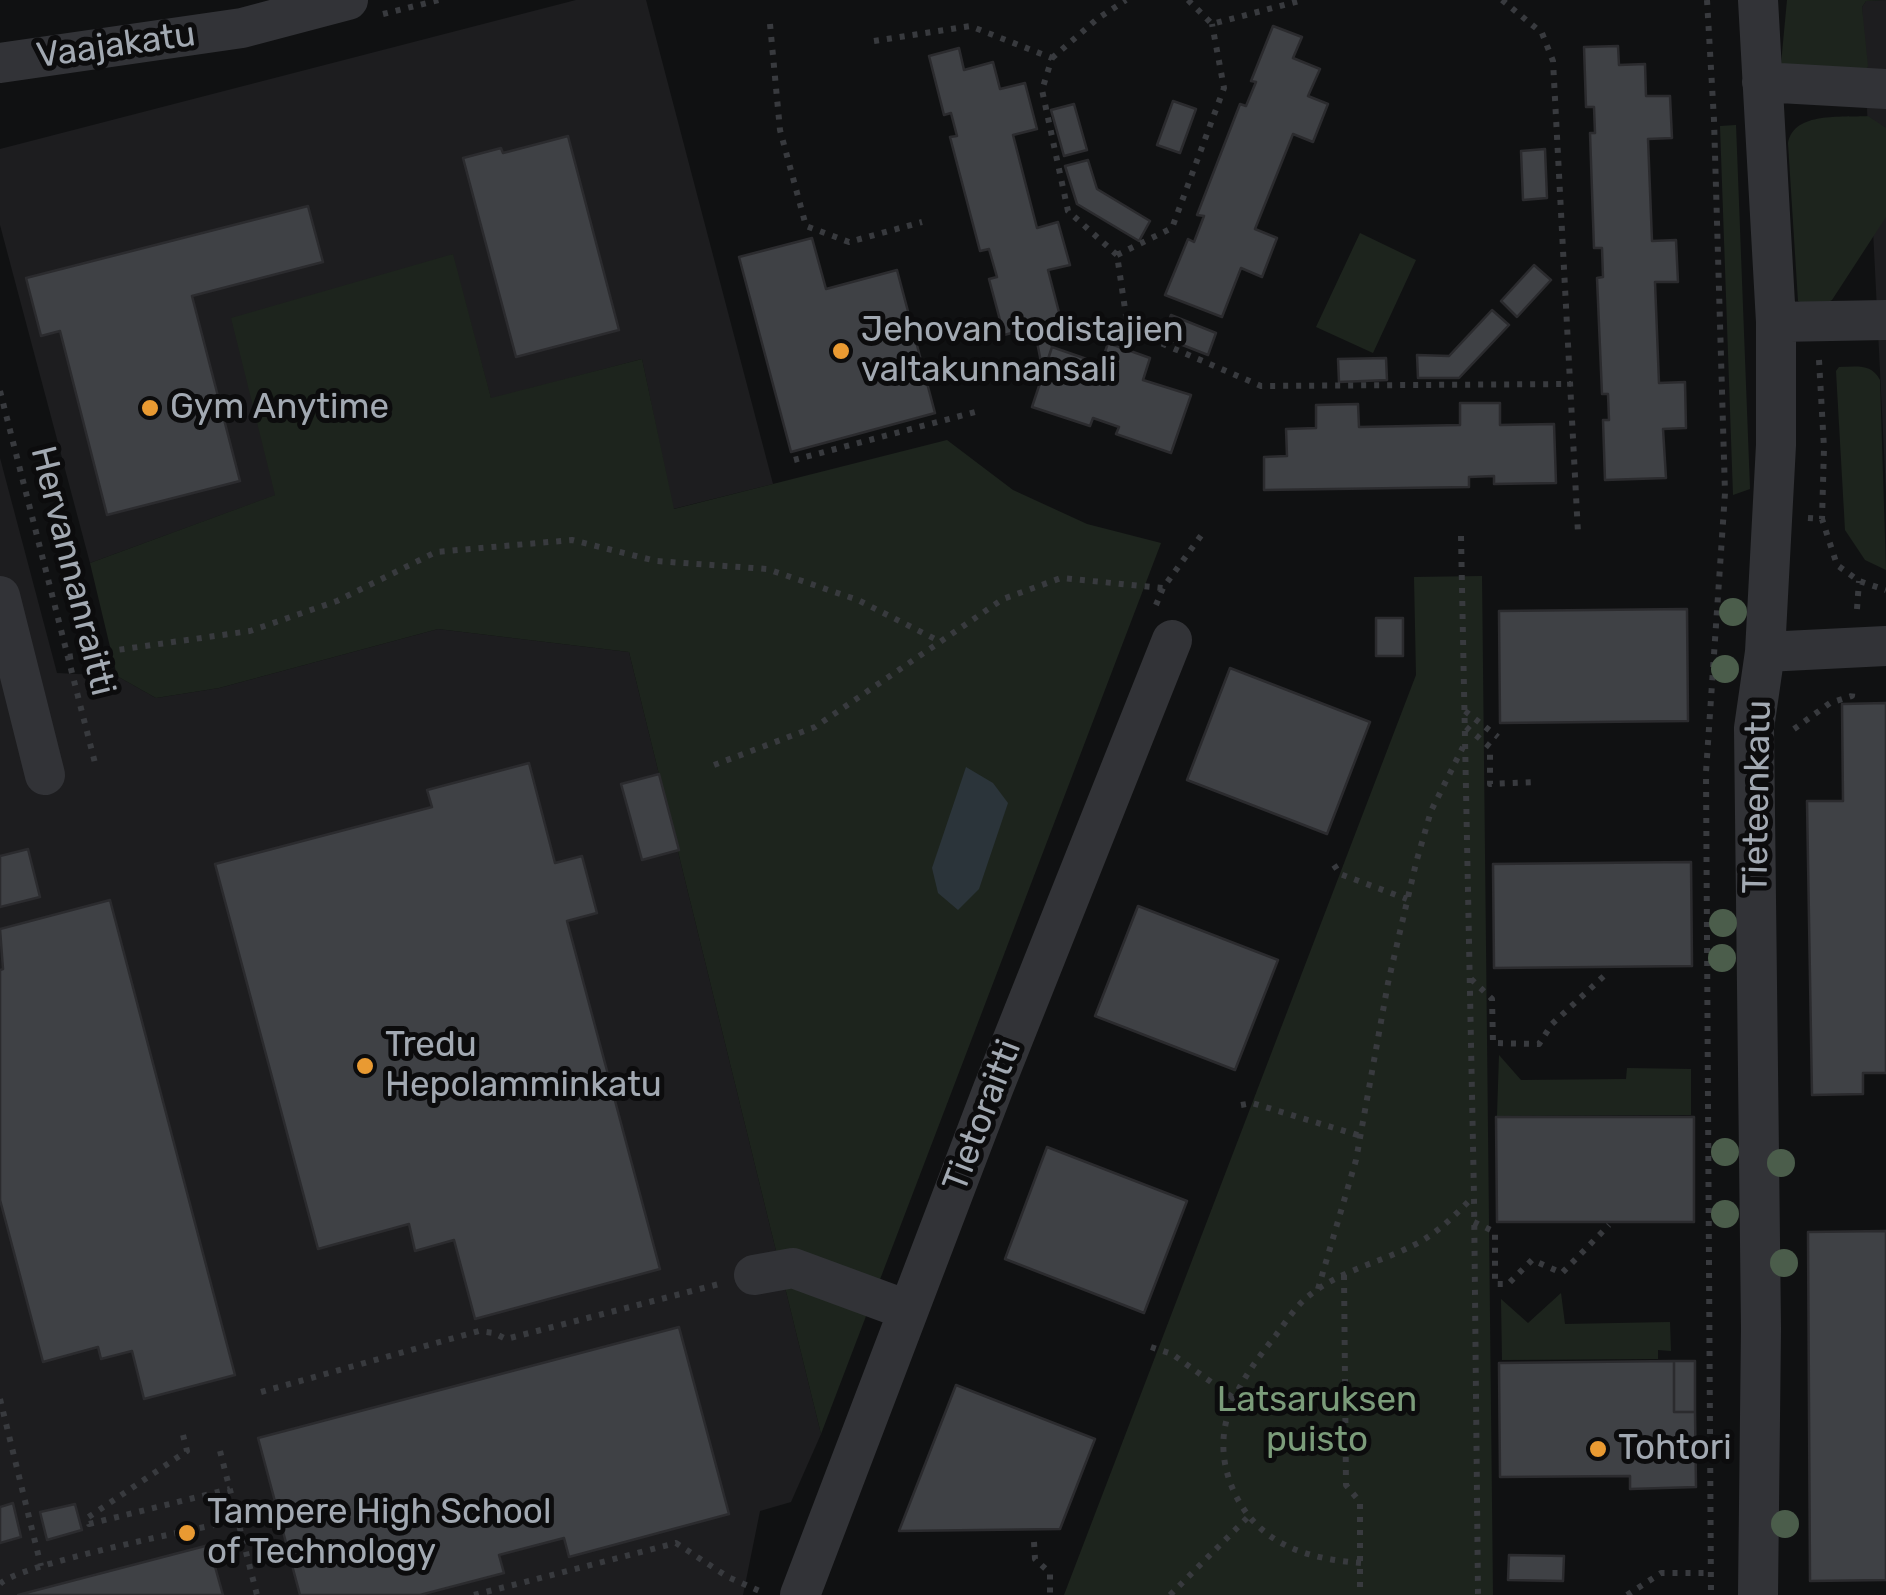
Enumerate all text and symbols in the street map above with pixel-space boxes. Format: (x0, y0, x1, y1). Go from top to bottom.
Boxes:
street label: Vaajakatu (34, 14, 198, 78)
place label: Jehovan todistajien valtakunnansali (861, 310, 1184, 392)
marker: Jehovan todistajien valtakunnansali (830, 340, 852, 362)
place label: Gym Anytime (170, 387, 389, 429)
marker: Gym Anytime (139, 397, 161, 419)
street label: Hervannanraitti (21, 442, 123, 700)
street label: Tieteenkatu (1735, 700, 1781, 894)
place label: Tredu Hepolamminkatu (385, 1025, 662, 1107)
street label: Tietoraitti (935, 1034, 1031, 1198)
marker: Tredu Hepolamminkatu (354, 1055, 376, 1077)
park label: Latsaruksen puisto (1217, 1380, 1417, 1462)
place label: Tohtori (1618, 1428, 1732, 1470)
marker: Tohtori (1587, 1438, 1609, 1460)
place label: Tampere High School of Technology (207, 1492, 551, 1574)
marker: Tampere High School of Technology (176, 1522, 198, 1544)

